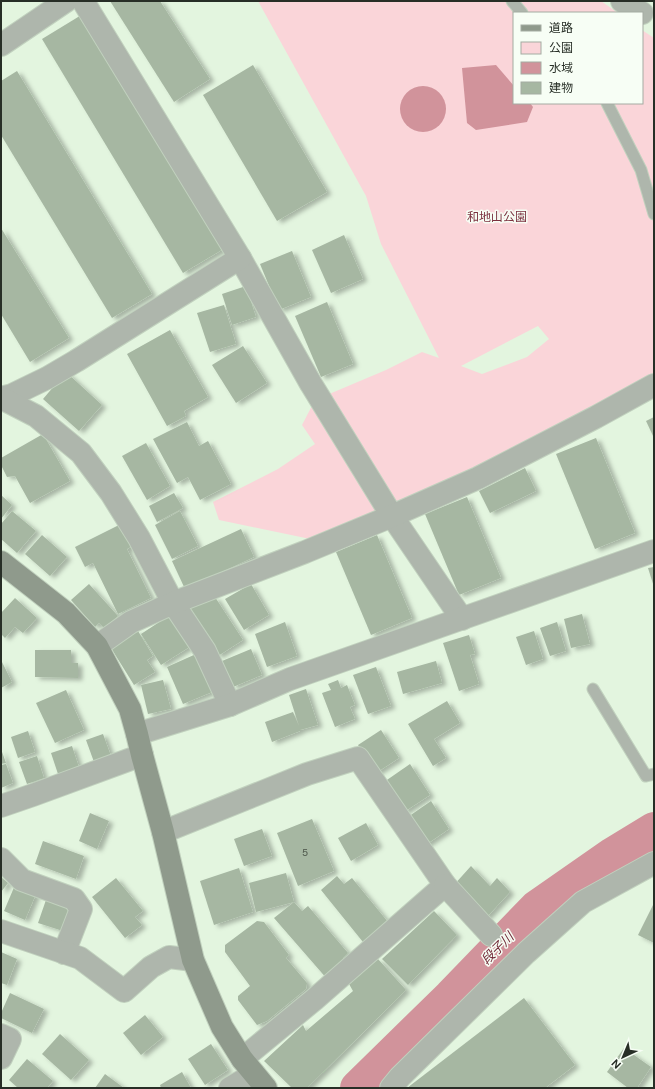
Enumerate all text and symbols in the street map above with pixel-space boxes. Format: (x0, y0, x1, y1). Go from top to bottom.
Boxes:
legend (513, 12, 643, 104)
text: 道路 (549, 20, 573, 36)
text: 公園 (549, 40, 573, 56)
text: 水域 (549, 60, 573, 76)
text: 建物 (549, 80, 573, 96)
park label: 和地山公園 (467, 209, 527, 225)
house number: 5 (302, 846, 308, 859)
water label: 段子川 (478, 927, 519, 968)
north arrow (603, 1037, 643, 1077)
text: N (608, 1056, 624, 1072)

